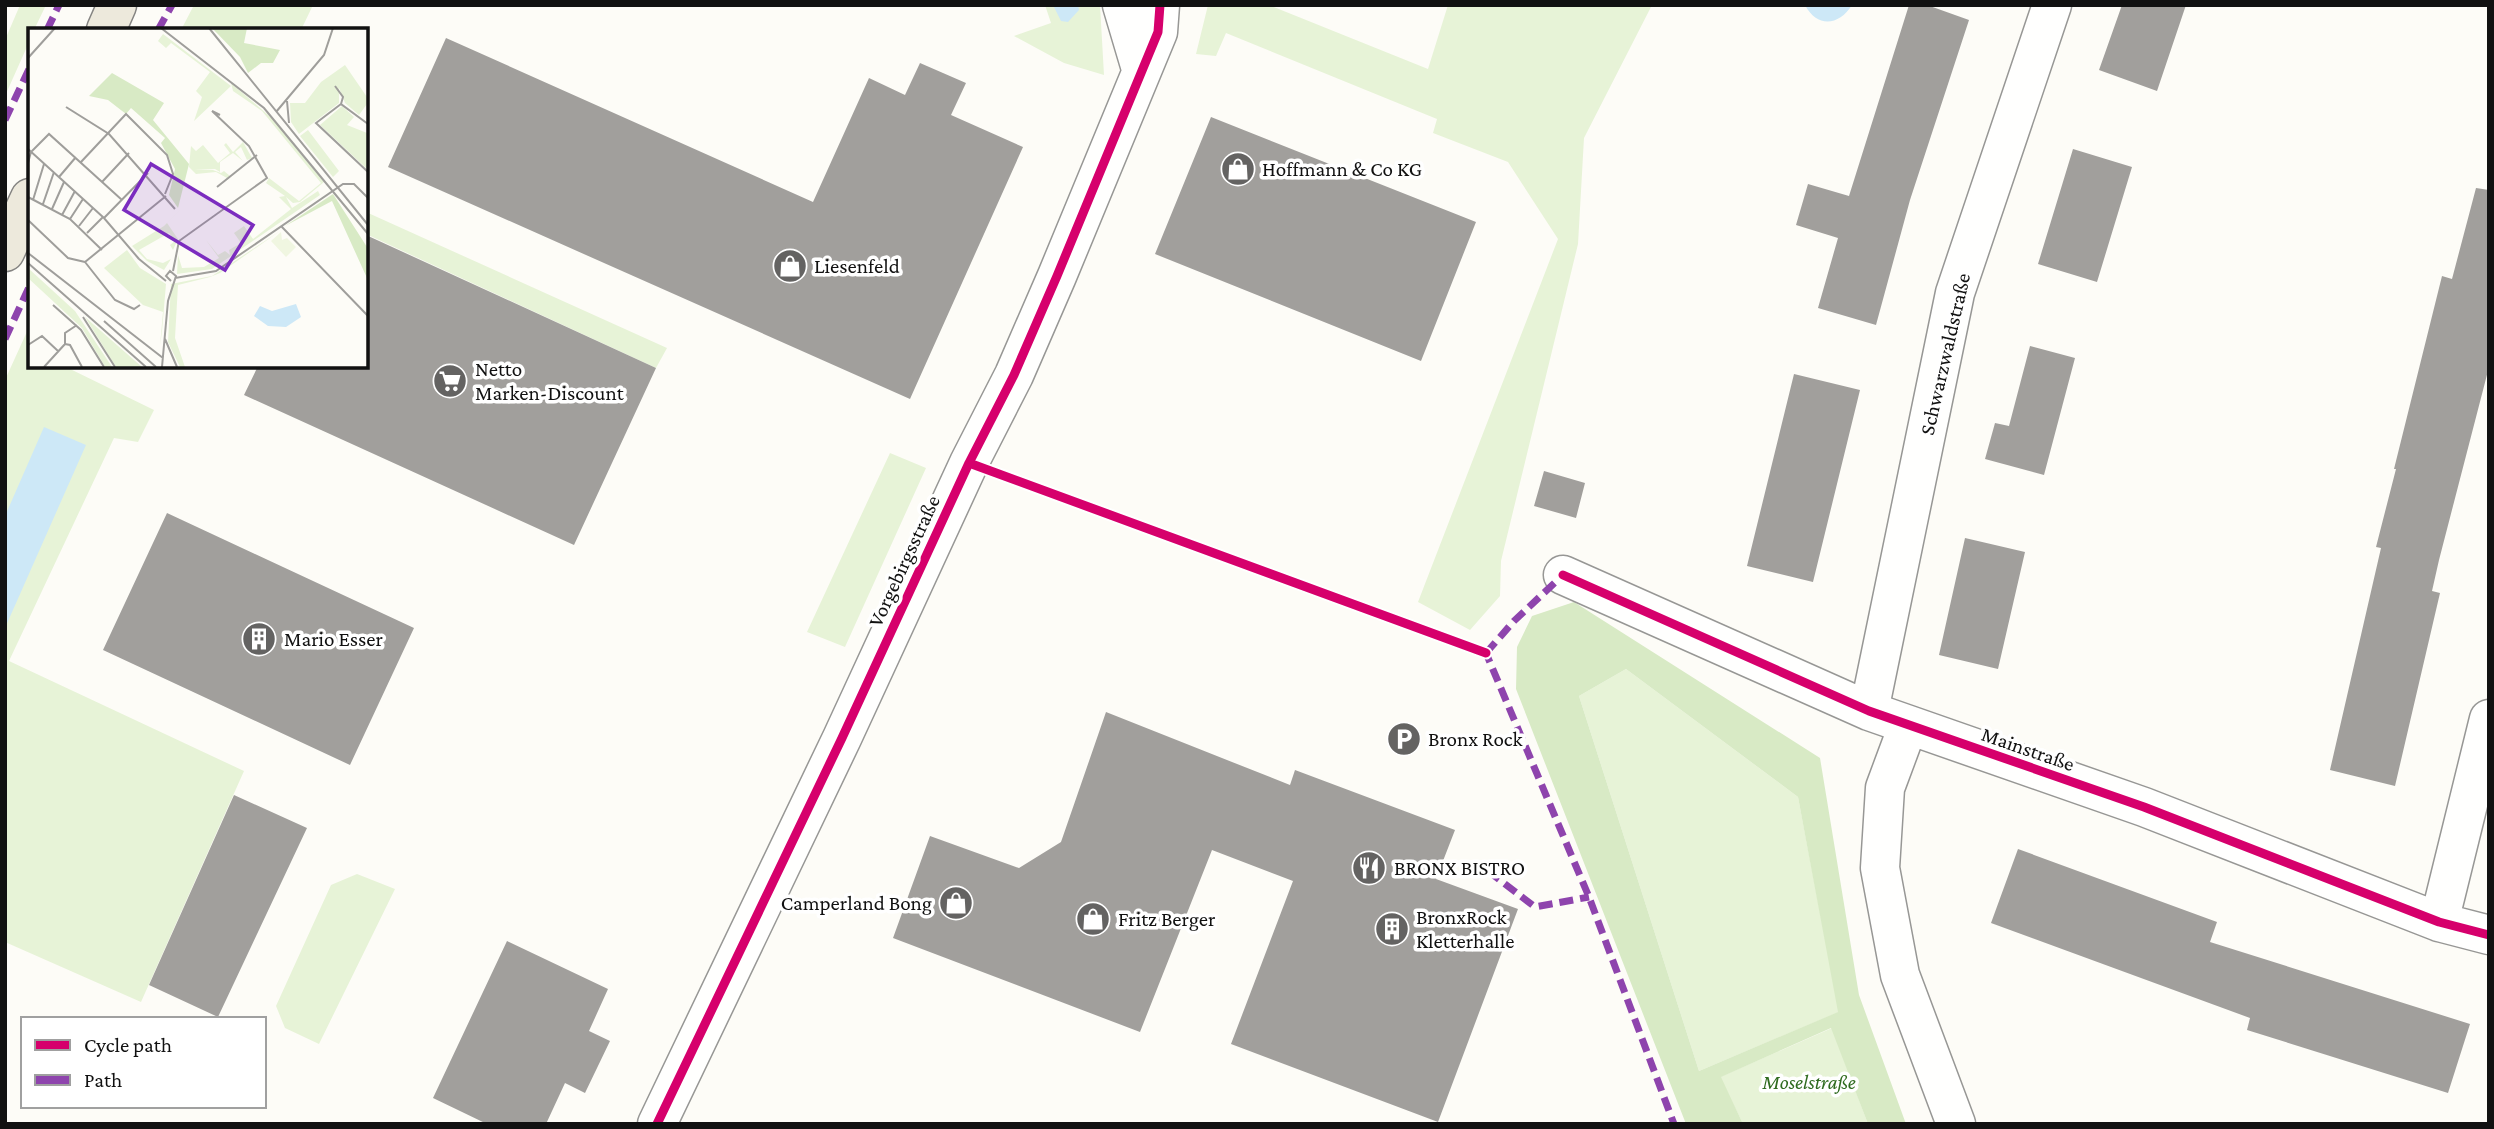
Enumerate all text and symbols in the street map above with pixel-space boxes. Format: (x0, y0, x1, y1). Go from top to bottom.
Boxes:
inset map (28, 28, 368, 368)
shop icon: Hoffmann & Co KG (1219, 150, 1257, 188)
place label: Hoffmann & Co KG (1262, 157, 1422, 181)
shop icon: Liesenfeld (771, 247, 809, 285)
place label: Liesenfeld (814, 254, 900, 278)
street label: Schwarzwaldstraße (1915, 271, 1975, 437)
place label: Netto Marken-Discount (475, 357, 625, 405)
supermarket icon: Netto Marken-Discount (431, 362, 469, 400)
street label: Vorgebirgsstraße (863, 491, 945, 631)
building icon: Mario Esser (240, 620, 278, 658)
place label: Mario Esser (284, 627, 384, 651)
parking icon: Bronx Rock (1385, 720, 1423, 758)
street label: Mainstraße (1978, 722, 2078, 776)
place label: Bronx Rock (1428, 727, 1522, 751)
restaurant icon: BRONX BISTRO (1350, 849, 1388, 887)
place label: BRONX BISTRO (1394, 856, 1525, 880)
shop icon: Camperland Bong (937, 884, 975, 922)
place label: Camperland Bong (781, 891, 932, 915)
shop icon: Fritz Berger (1074, 900, 1112, 938)
place label: BronxRock Kletterhalle (1416, 905, 1514, 953)
place label: Fritz Berger (1118, 907, 1216, 931)
building icon: BronxRock Kletterhalle (1373, 910, 1411, 948)
legend (21, 1017, 266, 1108)
text: Cycle path (84, 1033, 172, 1057)
text: Path (84, 1068, 122, 1092)
park label: Moselstraße (1761, 1070, 1856, 1094)

